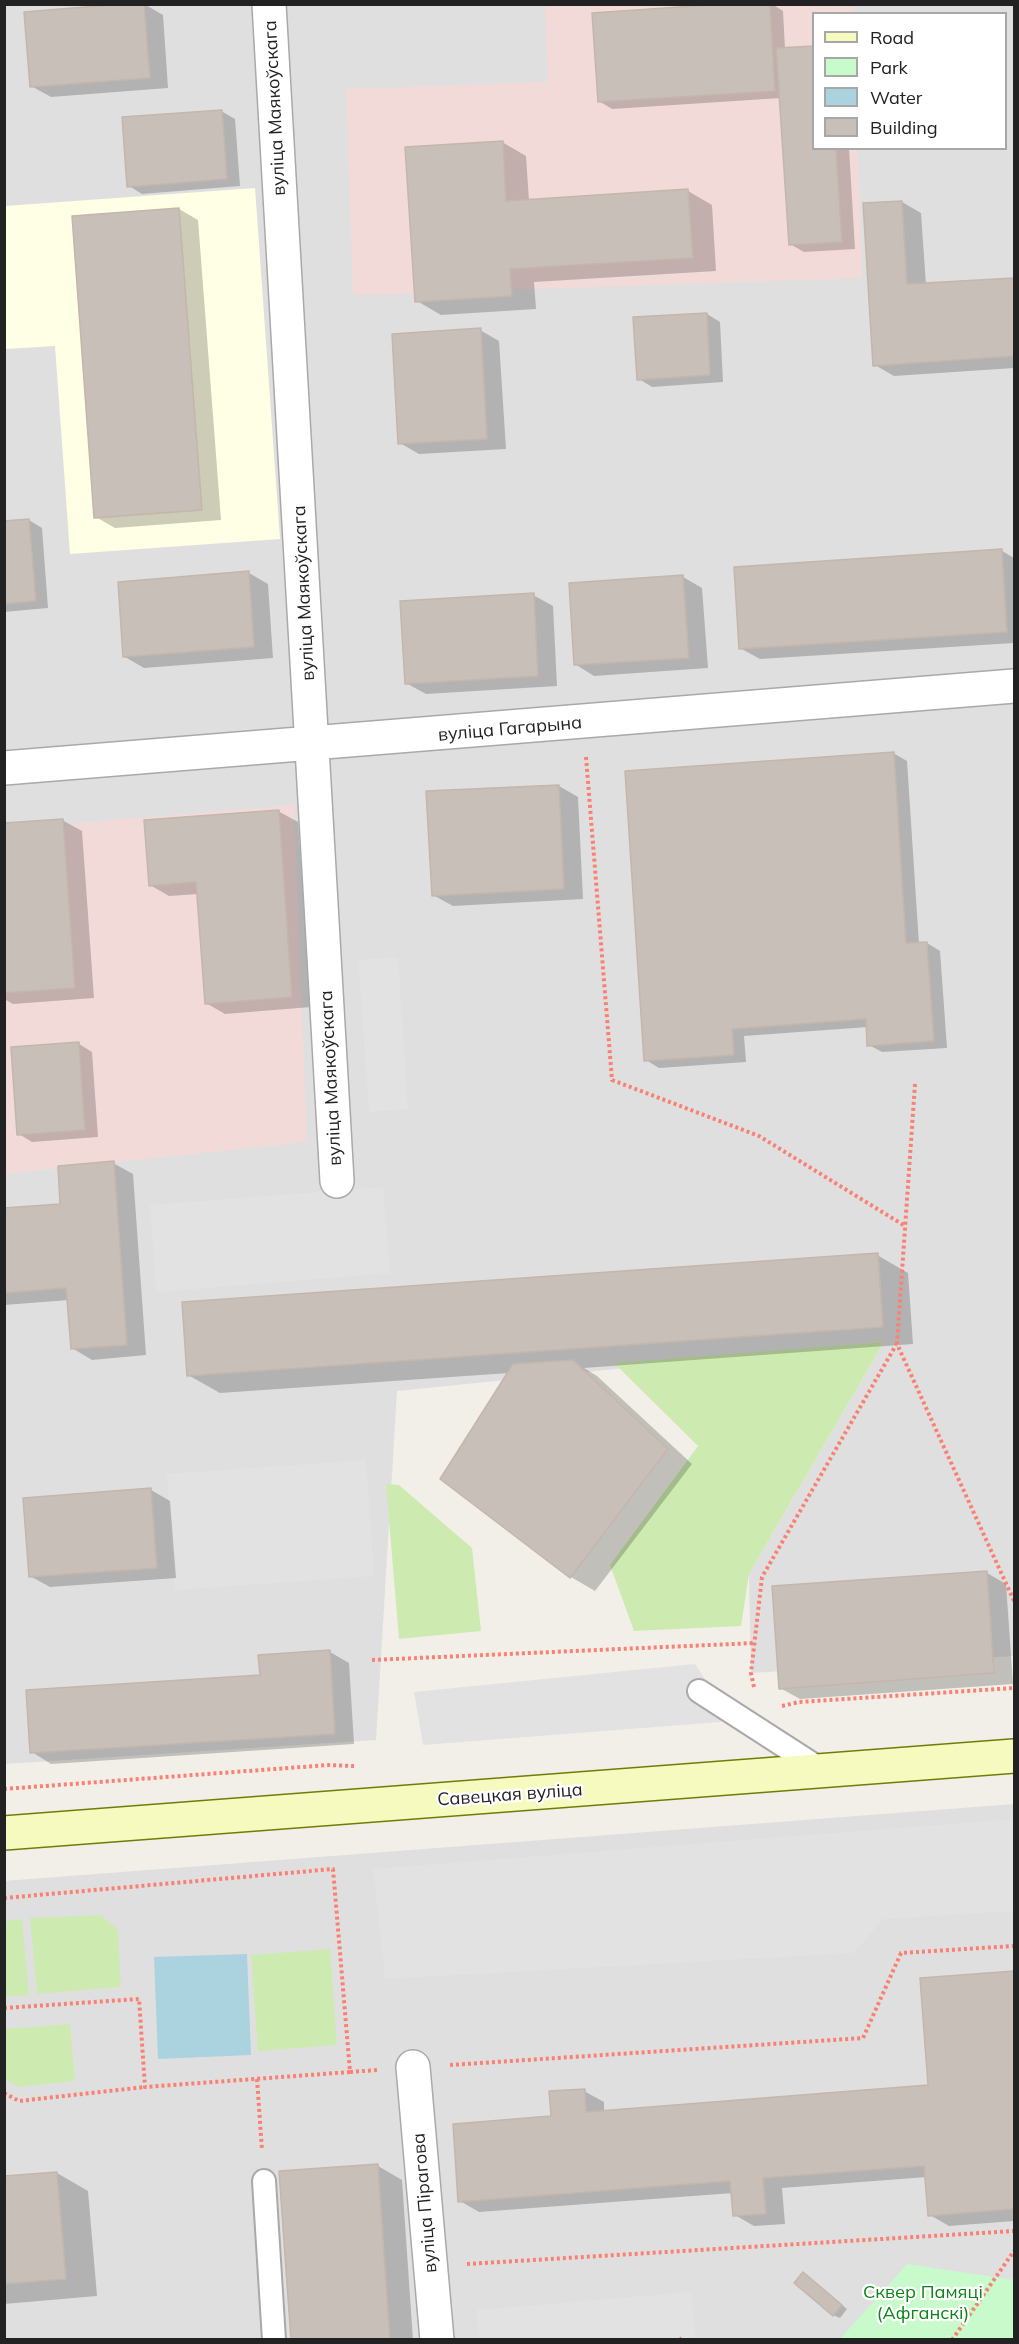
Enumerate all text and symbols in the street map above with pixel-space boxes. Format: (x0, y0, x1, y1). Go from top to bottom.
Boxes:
legend (812, 12, 1007, 150)
street label: вуліца Маякоўскага (260, 20, 290, 196)
text: Road (870, 26, 914, 49)
text: Park (870, 56, 908, 79)
text: Water (870, 86, 922, 109)
text: Building (870, 116, 938, 139)
street label: вуліца Маякоўскага (289, 505, 319, 681)
street label: вуліца Гагарына (437, 712, 583, 746)
street label: вуліца Маякоўскага (316, 990, 346, 1166)
street label: Савецкая вуліца (437, 1779, 583, 1811)
street label: вуліца Пірагова (408, 2132, 442, 2274)
park label: Сквер Памяці (Афганскі) (863, 2282, 983, 2324)

